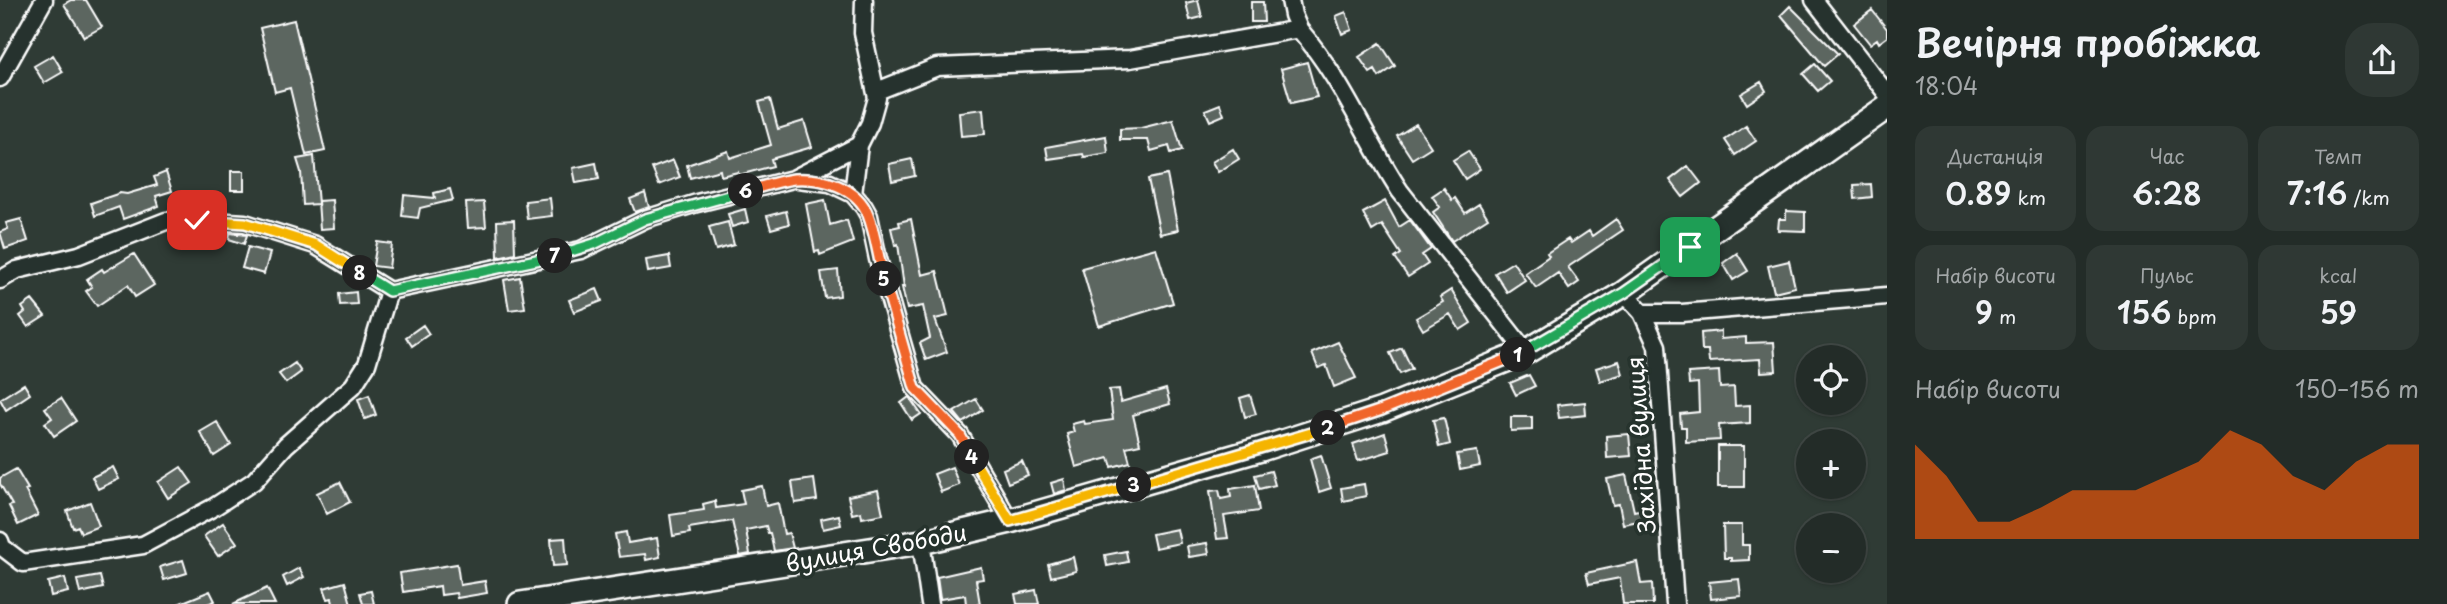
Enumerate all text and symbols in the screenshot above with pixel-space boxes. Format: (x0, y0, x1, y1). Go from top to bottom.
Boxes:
text: Вечірня пробіжка (1915, 13, 2260, 70)
button: share (2345, 23, 2419, 97)
text: 18:04 (1915, 68, 1978, 103)
text: Дистанція (1948, 142, 2044, 170)
text: Час (2150, 142, 2184, 170)
text: Темп (2314, 142, 2362, 170)
text: 0.89 (1945, 170, 2011, 215)
text: 6:28 (2132, 170, 2202, 215)
text: 7:16 (2287, 170, 2347, 215)
pin: 6 (728, 174, 764, 208)
text: 6 (739, 176, 752, 204)
text: km (2011, 183, 2046, 211)
text: /km (2347, 183, 2390, 211)
pin (167, 190, 227, 250)
icon: check (178, 201, 216, 239)
pin (1660, 217, 1720, 277)
icon: arrive (1671, 228, 1709, 266)
pin: 7 (538, 238, 572, 274)
text: 7 (549, 241, 560, 269)
pin: 8 (342, 256, 378, 290)
text: 8 (354, 258, 365, 286)
text: Набір висоти (1936, 261, 2056, 289)
text: Пульс (2140, 261, 2194, 289)
text: kcal (2319, 261, 2357, 289)
pin: 5 (866, 262, 902, 296)
text: 5 (877, 264, 890, 292)
text: 9 (1975, 289, 1993, 334)
text: 156 (2117, 289, 2171, 334)
text: 59 (2320, 289, 2357, 334)
text: m (1993, 302, 2016, 330)
text: bpm (2171, 302, 2217, 330)
pin: 1 (1500, 338, 1536, 372)
text: 1 (1513, 340, 1522, 368)
map controls (1796, 345, 1866, 583)
button: locate (1796, 345, 1866, 415)
street label: Західна вулиця (1616, 355, 1664, 535)
text: Набір висоти (1915, 371, 2061, 406)
text: 150–156 m (2295, 371, 2419, 406)
pin: 2 (1310, 410, 1346, 446)
text: 2 (1321, 413, 1334, 441)
button: + (1796, 429, 1866, 499)
pin: 4 (954, 440, 990, 475)
text: 4 (965, 442, 978, 470)
pin: 3 (1116, 468, 1152, 503)
text: 3 (1127, 470, 1140, 498)
button: − (1796, 513, 1866, 583)
street label: вулиця Свободи (783, 514, 969, 580)

